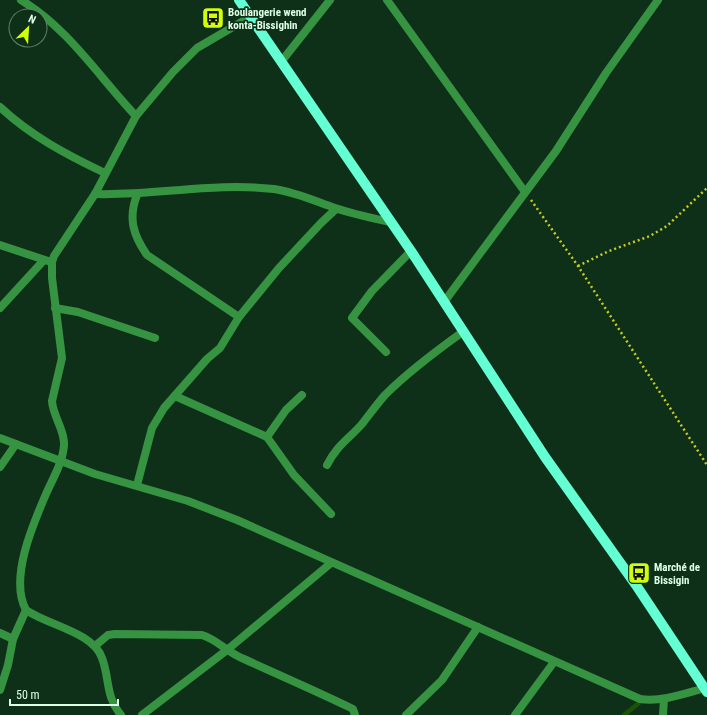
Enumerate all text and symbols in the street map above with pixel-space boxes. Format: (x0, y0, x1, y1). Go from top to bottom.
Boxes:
bus stop icon: Boulangerie wend konta-Bissighin (200, 5, 226, 31)
place label: Boulangerie wend konta-Bissighin (228, 6, 307, 32)
north arrow (8, 8, 48, 48)
text: N (26, 12, 38, 27)
bus stop icon: Marché de Bissigin (626, 560, 652, 586)
place label: Marché de Bissigin (654, 561, 700, 587)
scale bar (10, 681, 118, 707)
text: 50 m (16, 688, 40, 702)

